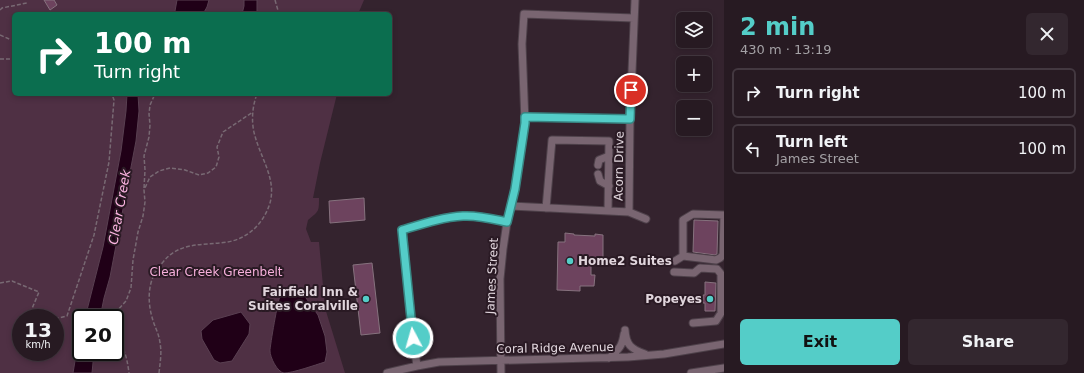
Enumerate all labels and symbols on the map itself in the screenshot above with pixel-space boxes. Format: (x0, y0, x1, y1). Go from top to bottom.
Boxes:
pin (614, 73, 648, 107)
street label: Acorn Drive (611, 131, 627, 201)
water label: Clear Creek (106, 168, 134, 246)
street label: James Street (483, 237, 501, 316)
place label: Home2 Suites (578, 254, 672, 268)
marker: Home2 Suites (565, 256, 575, 266)
park label: Clear Creek Greenbelt (149, 265, 283, 279)
place label: Fairfield Inn & Suites Coralville (248, 285, 358, 313)
place label: Popeyes (645, 292, 702, 306)
marker: Fairfield Inn & Suites Coralville (361, 294, 371, 304)
marker: Popeyes (705, 294, 715, 304)
speed limit sign: 20 (72, 309, 124, 361)
position arrow (392, 317, 434, 359)
street label: Coral Ridge Avenue (496, 340, 614, 356)

